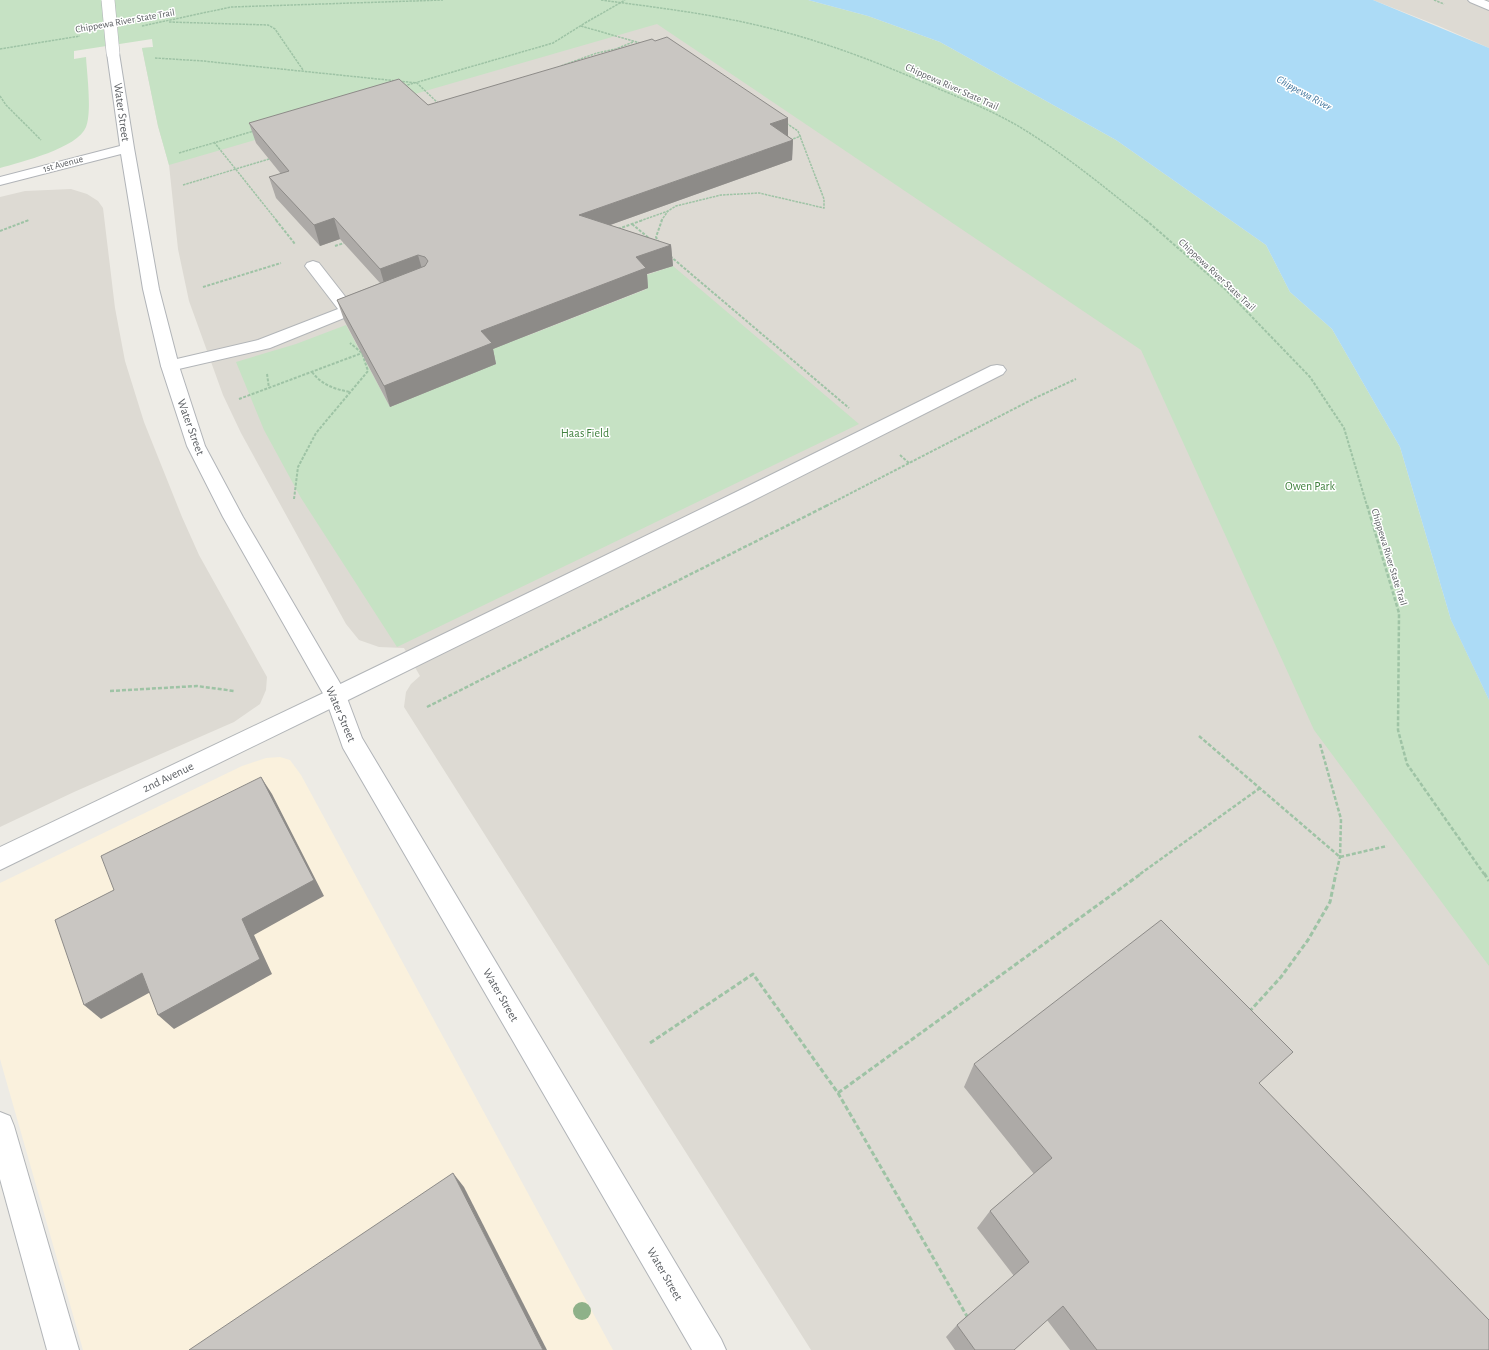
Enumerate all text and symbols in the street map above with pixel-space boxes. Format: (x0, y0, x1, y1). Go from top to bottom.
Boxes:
street label: Chippewa River State Trail (75, 7, 175, 35)
street label: Chippewa River State Trail (904, 62, 1000, 112)
water label: Chippewa River (1274, 73, 1334, 114)
street label: Water Street (112, 82, 132, 142)
street label: 1st Avenue (42, 154, 85, 174)
street label: Chippewa River State Trail (1177, 237, 1257, 313)
street label: Water Street (175, 397, 207, 457)
park label: Haas Field (561, 427, 609, 439)
park label: Owen Park (1285, 480, 1336, 492)
street label: Chippewa River State Trail (1369, 507, 1409, 607)
street label: Water Street (324, 685, 358, 744)
street label: 2nd Avenue (141, 760, 195, 794)
street label: Water Street (481, 966, 521, 1024)
street label: Water Street (645, 1245, 685, 1303)

